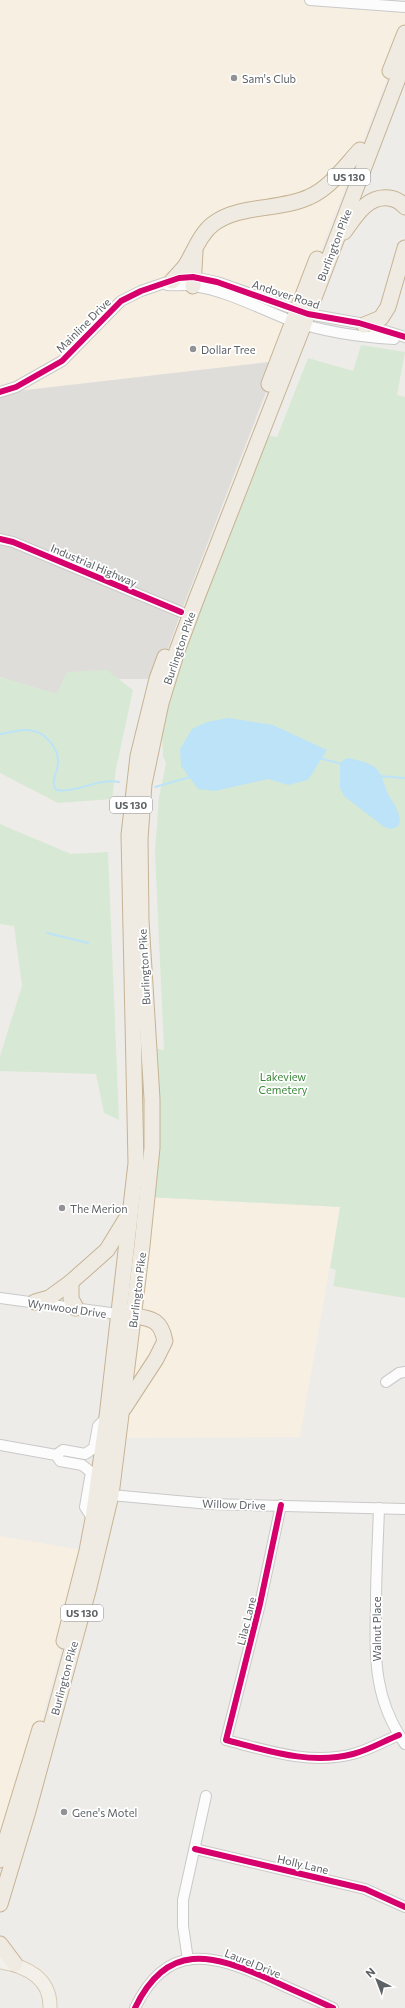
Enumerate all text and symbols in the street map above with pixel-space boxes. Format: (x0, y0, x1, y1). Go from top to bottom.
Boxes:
place label: Sam's Club (242, 72, 296, 85)
marker: Sam's Club (229, 73, 239, 83)
road number: US 130 (328, 169, 370, 185)
street label: Burlington Pike (314, 207, 354, 283)
street label: Andover Road (251, 277, 321, 311)
street label: Mainline Drive (53, 295, 113, 355)
place label: Dollar Tree (201, 343, 256, 356)
marker: Dollar Tree (188, 344, 198, 354)
street label: Industrial Highway (49, 541, 139, 589)
street label: Burlington Pike (160, 610, 198, 686)
road number: US 130 (110, 797, 152, 813)
street label: Burlington Pike (136, 928, 152, 1005)
park label: Lakeview Cemetery (259, 1070, 308, 1096)
place label: The Merion (70, 1202, 128, 1215)
marker: The Merion (57, 1203, 67, 1213)
street label: Burlington Pike (126, 1251, 148, 1329)
street label: Wynwood Drive (27, 1296, 107, 1320)
street label: Willow Drive (202, 1496, 266, 1512)
street label: Lilac Lane (234, 1595, 258, 1647)
street label: Walnut Place (370, 1596, 383, 1661)
road number: US 130 (61, 1605, 103, 1621)
street label: Burlington Pike (48, 1639, 80, 1716)
place label: Gene's Motel (72, 1806, 137, 1819)
marker: Gene's Motel (59, 1807, 69, 1817)
street label: Holly Lane (276, 1852, 330, 1876)
street label: Laurel Drive (223, 1946, 283, 1980)
north arrow (357, 1960, 397, 2000)
text: N (363, 1965, 377, 1980)

